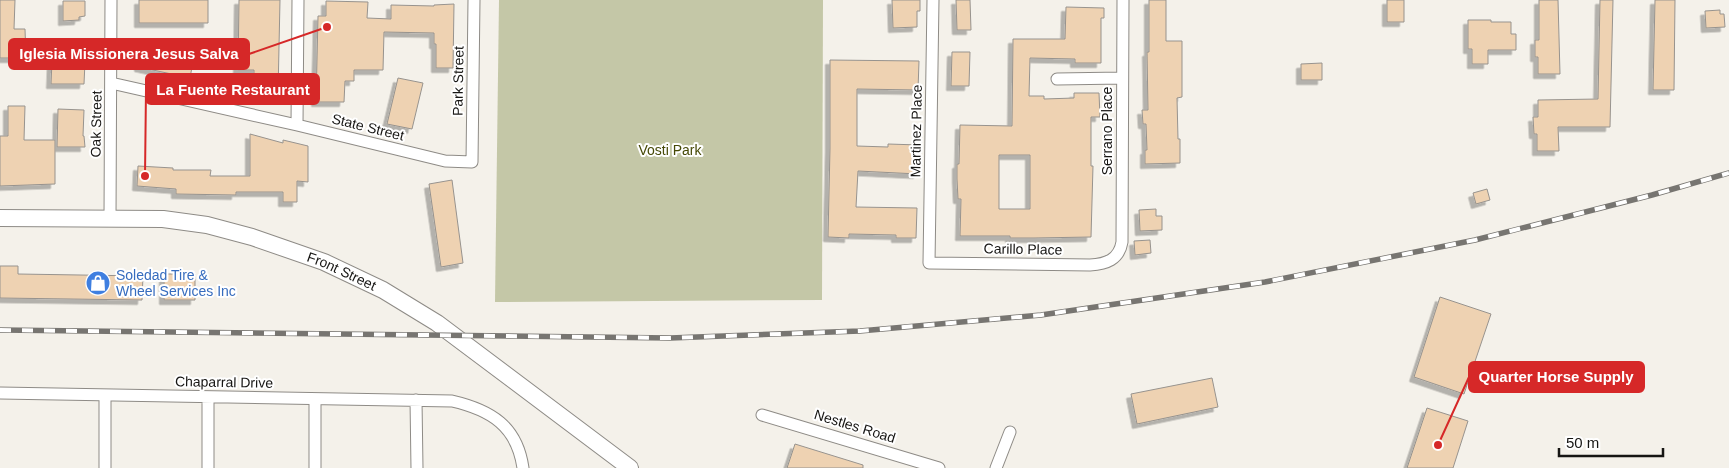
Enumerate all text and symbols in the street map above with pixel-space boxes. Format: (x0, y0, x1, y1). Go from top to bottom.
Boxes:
callout: Iglesia Missionera Jesus Salva (9, 39, 249, 69)
text: Iglesia Missionera Jesus Salva (19, 45, 239, 62)
street label: Park Street (449, 46, 467, 116)
callout: La Fuente Restaurant (146, 74, 319, 104)
text: La Fuente Restaurant (156, 81, 310, 98)
street label: Martinez Place (907, 84, 925, 177)
street label: Serrano Place (1099, 86, 1115, 175)
street label: Oak Street (87, 90, 105, 158)
street label: State Street (330, 110, 406, 144)
park label: Vosti Park (638, 142, 703, 158)
street label: Carillo Place (984, 240, 1063, 258)
street label: Front Street (305, 249, 379, 294)
place label: Soledad Tire & Wheel Services Inc (116, 267, 236, 299)
shop icon: Soledad Tire & Wheel Services Inc (85, 270, 111, 296)
callout: Quarter Horse Supply (1469, 362, 1644, 392)
text: Quarter Horse Supply (1478, 368, 1634, 385)
street label: Chaparral Drive (175, 373, 273, 391)
street label: Nestles Road (812, 406, 898, 446)
scale bar (1559, 426, 1663, 458)
text: 50 m (1566, 434, 1599, 451)

